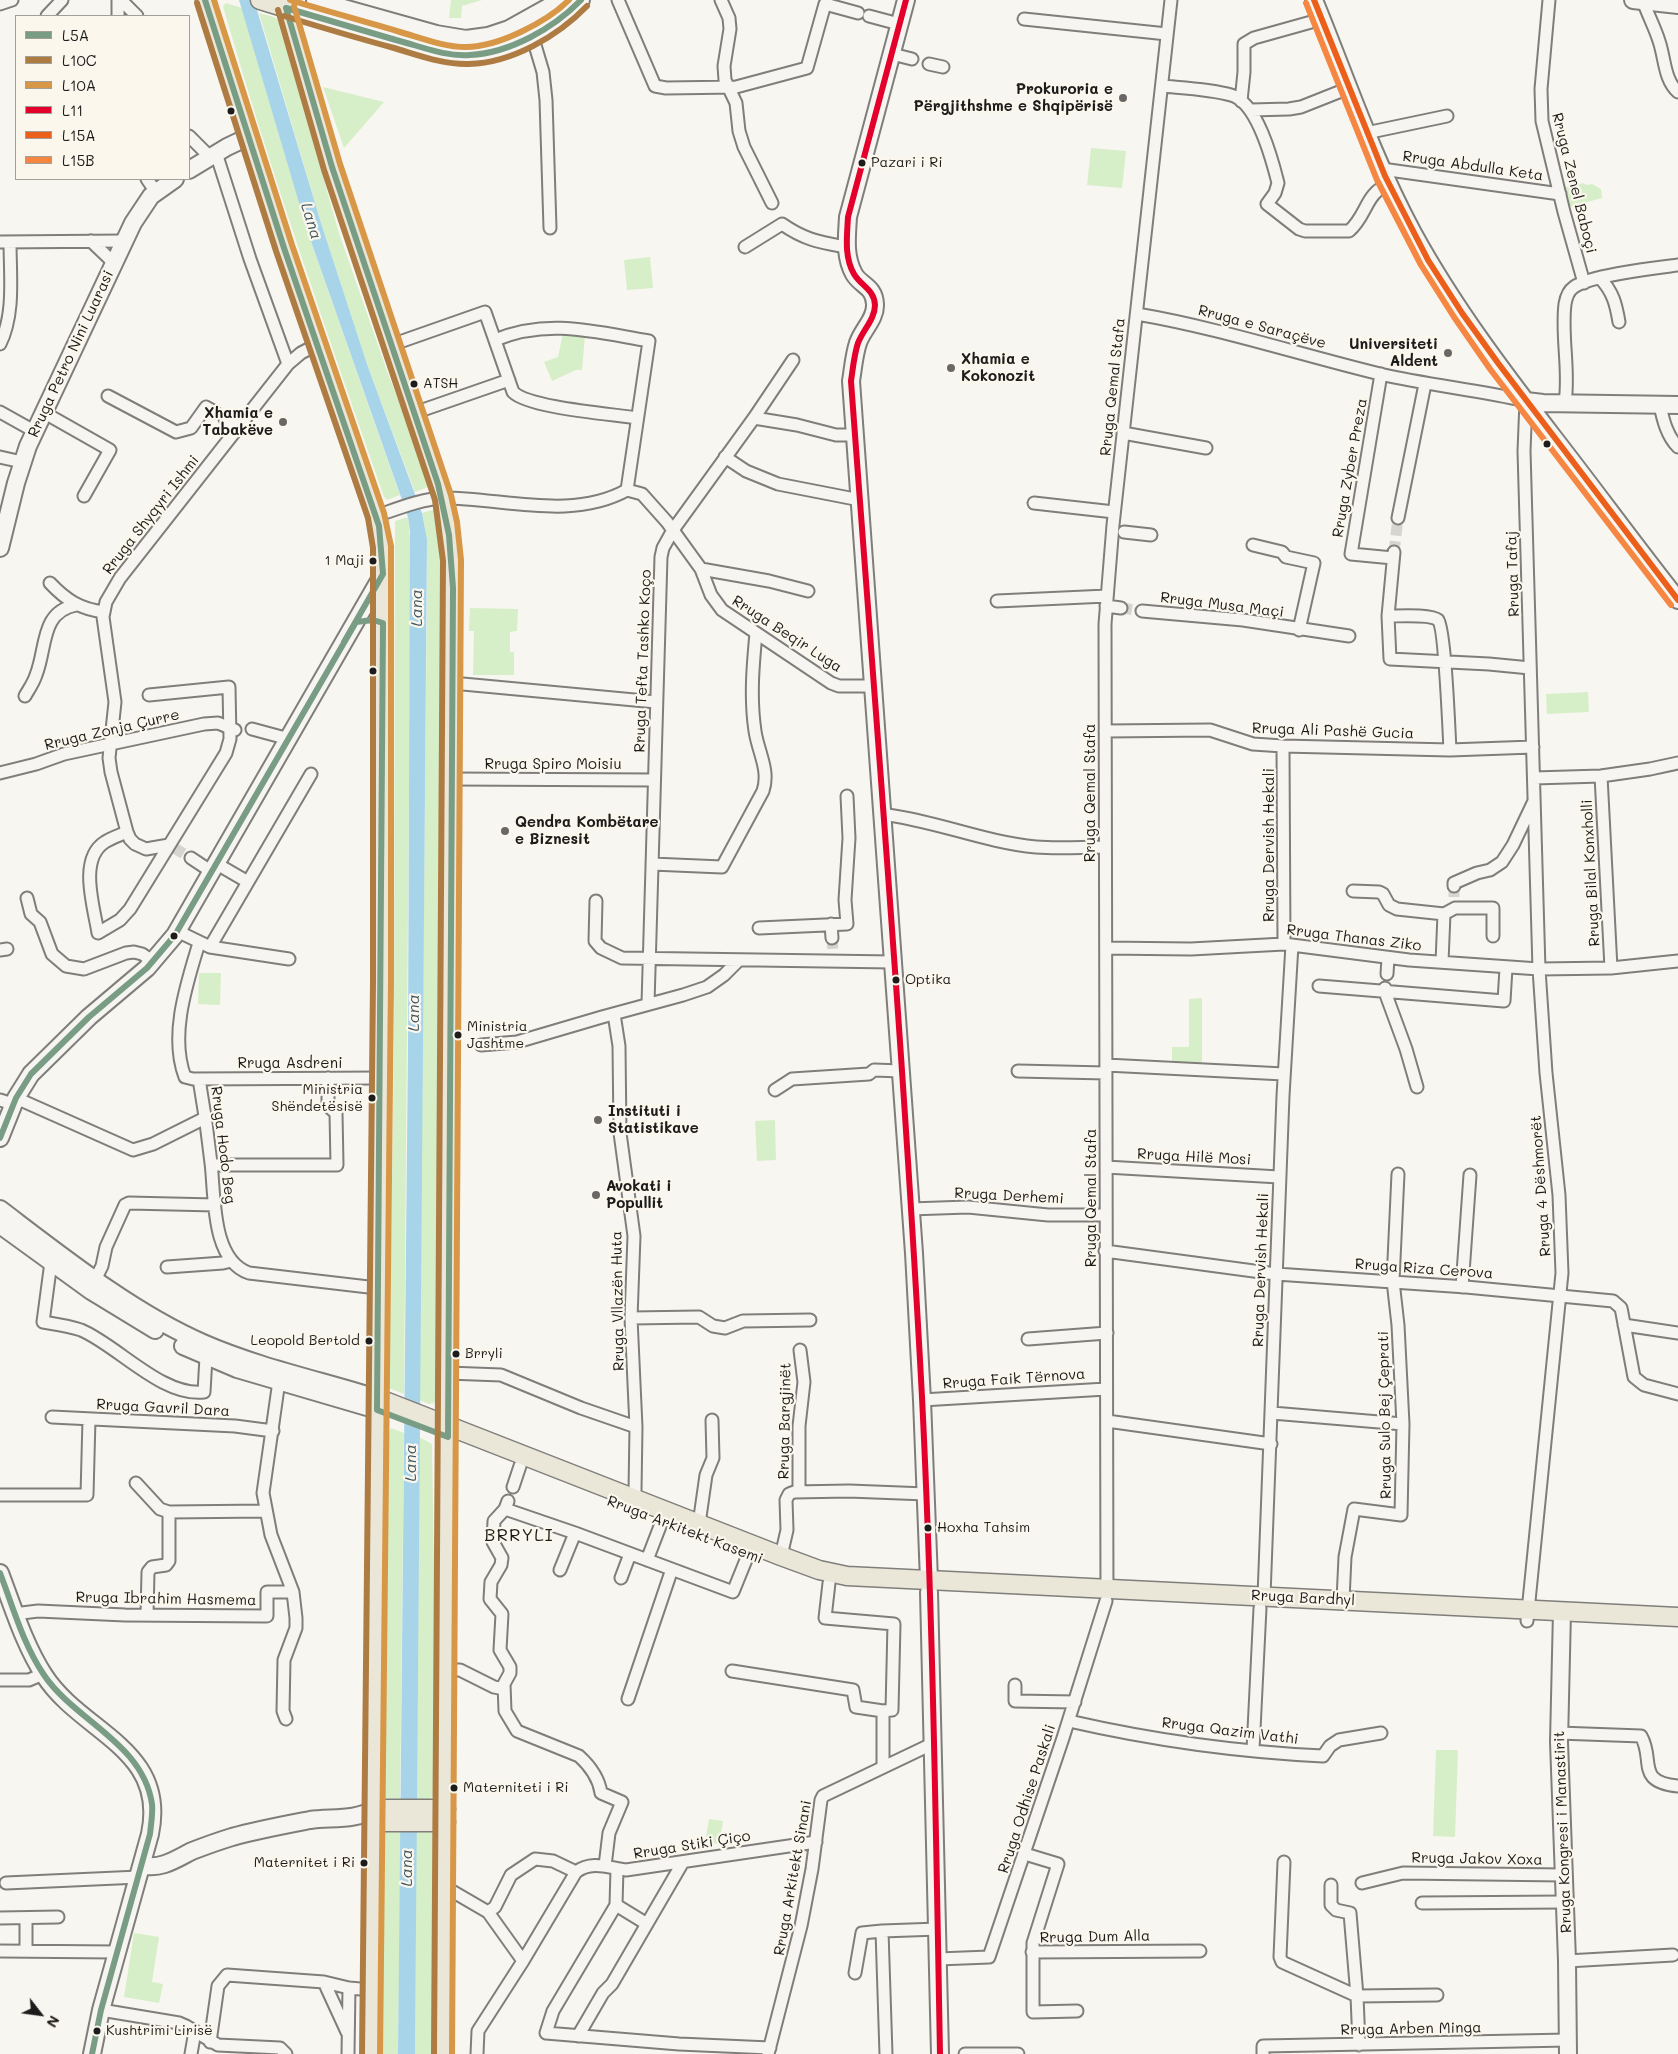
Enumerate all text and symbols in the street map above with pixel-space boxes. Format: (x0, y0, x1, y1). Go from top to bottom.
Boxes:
legend (15, 15, 190, 180)
text: L5A (62, 25, 89, 45)
text: L10C (62, 50, 97, 70)
text: L10A (62, 75, 96, 95)
place label: Prokuroria e Përgjithshme e Shqipërisë (914, 80, 1113, 115)
marker: Prokuroria e Përgjithshme e Shqipërisë (1117, 92, 1129, 104)
text: L11 (62, 100, 83, 120)
unlabelled marker (226, 106, 236, 116)
street label: Rruga Zenel Baboçi (1548, 111, 1600, 255)
text: L15A (62, 125, 96, 145)
street label: Rruga Abdulla Keta (1402, 147, 1544, 185)
text: L15B (62, 150, 95, 170)
place label: Pazari i Ri (871, 155, 943, 171)
marker: Pazari i Ri (857, 158, 867, 168)
water label: Lana (296, 200, 326, 242)
street label: Rruga Petro Nini Luarasi (24, 268, 118, 440)
street label: Rruga e Saraçëve (1196, 301, 1328, 353)
street label: Rruga Qemal Stafa (1097, 317, 1129, 457)
place label: Universiteti Aldent (1349, 335, 1438, 370)
marker: Universiteti Aldent (1442, 347, 1454, 359)
place label: Xhamia e Kokonozit (961, 350, 1035, 385)
marker: Xhamia e Kokonozit (945, 362, 957, 374)
place label: ATSH (423, 376, 458, 392)
marker: ATSH (409, 379, 419, 389)
street label: Rruga Zyber Preza (1329, 397, 1371, 539)
place label: Xhamia e Tabakëve (203, 404, 273, 439)
marker: Xhamia e Tabakëve (277, 416, 289, 428)
unlabelled marker (1542, 439, 1552, 449)
street label: Rruga Shyqyri Ishmi (99, 452, 203, 578)
street label: Rruga Tafaj (1503, 531, 1523, 617)
place label: 1 Maji (324, 553, 364, 569)
marker: 1 Maji (368, 556, 378, 566)
street label: Rruga Tefta Tashko Koço (631, 569, 655, 753)
street label: Rruga Musa Maçi (1159, 588, 1285, 622)
water label: Lana (407, 589, 427, 627)
street label: Rruga Beqir Luga (729, 592, 845, 676)
unlabelled marker (368, 666, 378, 676)
street label: Rruga Zonja Çurre (43, 706, 181, 754)
street label: Rruga Ali Pashë Gucia (1252, 719, 1414, 743)
street label: Rruga Qemal Stafa (1081, 724, 1099, 862)
street label: Rruga Spiro Moisiu (484, 755, 622, 773)
street label: Rruga Dervish Hekali (1260, 768, 1278, 922)
street label: Rruga Bilal Konxholli (1578, 799, 1604, 947)
place label: Qendra Kombëtare e Biznesit (515, 813, 659, 848)
marker: Qendra Kombëtare e Biznesit (499, 825, 511, 837)
street label: Rruga Thanas Ziko (1286, 921, 1422, 955)
unlabelled marker (169, 931, 179, 941)
place label: Optika (905, 972, 951, 988)
marker: Optika (891, 975, 901, 985)
water label: Lana (404, 994, 424, 1032)
place label: Ministria Jashtme (467, 1019, 527, 1052)
marker: Ministria Jashtme (453, 1030, 463, 1040)
street label: Rruga Asdreni (237, 1054, 343, 1072)
place label: Ministria Shëndetësisë (272, 1082, 363, 1114)
street label: Rruga Hodo Beg (207, 1085, 239, 1205)
marker: Ministria Shëndetësisë (367, 1093, 377, 1103)
place label: Instituti i Statistikave (608, 1102, 699, 1137)
marker: Instituti i Statistikave (592, 1114, 604, 1126)
street label: Rruga 4 Dëshmorët (1527, 1115, 1555, 1257)
street label: Rruga Qemal Stafa (1082, 1129, 1100, 1267)
street label: Rruga Hilë Mosi (1137, 1145, 1251, 1169)
place label: Avokati i Popullit (606, 1177, 672, 1212)
street label: Rruga Derhemi (954, 1184, 1064, 1208)
marker: Avokati i Popullit (590, 1189, 602, 1201)
street label: Rruga Dervish Hekali (1249, 1193, 1273, 1347)
street label: Rruga Vllazën Huta (608, 1231, 628, 1371)
street label: Rruga Riza Cerova (1354, 1255, 1494, 1283)
street label: Rruga Sulo Bej Çeprati (1375, 1331, 1395, 1499)
place label: Leopold Bertold (251, 1333, 360, 1349)
marker: Leopold Bertold (364, 1336, 374, 1346)
place label: Brryli (465, 1346, 503, 1362)
marker: Brryli (451, 1349, 461, 1359)
street label: Rruga Bargjinët (775, 1362, 795, 1480)
street label: Rruga Faik Tërnova (942, 1365, 1086, 1393)
street label: Rruga Gavril Dara (96, 1396, 230, 1420)
water label: Lana (401, 1444, 421, 1482)
street label: Rruga Arkitekt Kasemi (605, 1492, 765, 1568)
place label: Hoxha Tahsim (937, 1520, 1030, 1536)
marker: Hoxha Tahsim (923, 1523, 933, 1533)
district label: BRRYLI (484, 1524, 554, 1546)
street label: Rruga Bardhyl (1251, 1586, 1355, 1610)
street label: Rruga Ibrahim Hasmema (75, 1588, 257, 1610)
street label: Rruga Qazim Vathi (1161, 1714, 1299, 1748)
street label: Rruga Odhise Paskali (994, 1722, 1060, 1876)
street label: Rruga Kongresi i Manastirit (1550, 1731, 1576, 1933)
place label: Materniteti i Ri (463, 1780, 569, 1796)
marker: Materniteti i Ri (449, 1783, 459, 1793)
street label: Rruga Arkitekt Sinani (770, 1799, 816, 1957)
street label: Rruga Stiki Çiço (632, 1827, 752, 1863)
water label: Lana (397, 1849, 417, 1887)
street label: Rruga Jakov Xoxa (1411, 1849, 1543, 1869)
place label: Maternitet i Ri (254, 1855, 355, 1871)
marker: Maternitet i Ri (359, 1858, 369, 1868)
street label: Rruga Dum Alla (1039, 1927, 1151, 1947)
north arrow (15, 1989, 65, 2039)
text: N (43, 2012, 64, 2031)
street label: Rruga Arben Minga (1340, 2019, 1482, 2039)
place label: Kushtrimi Lirisë (106, 2023, 213, 2039)
marker: Kushtrimi Lirisë (92, 2026, 102, 2036)

